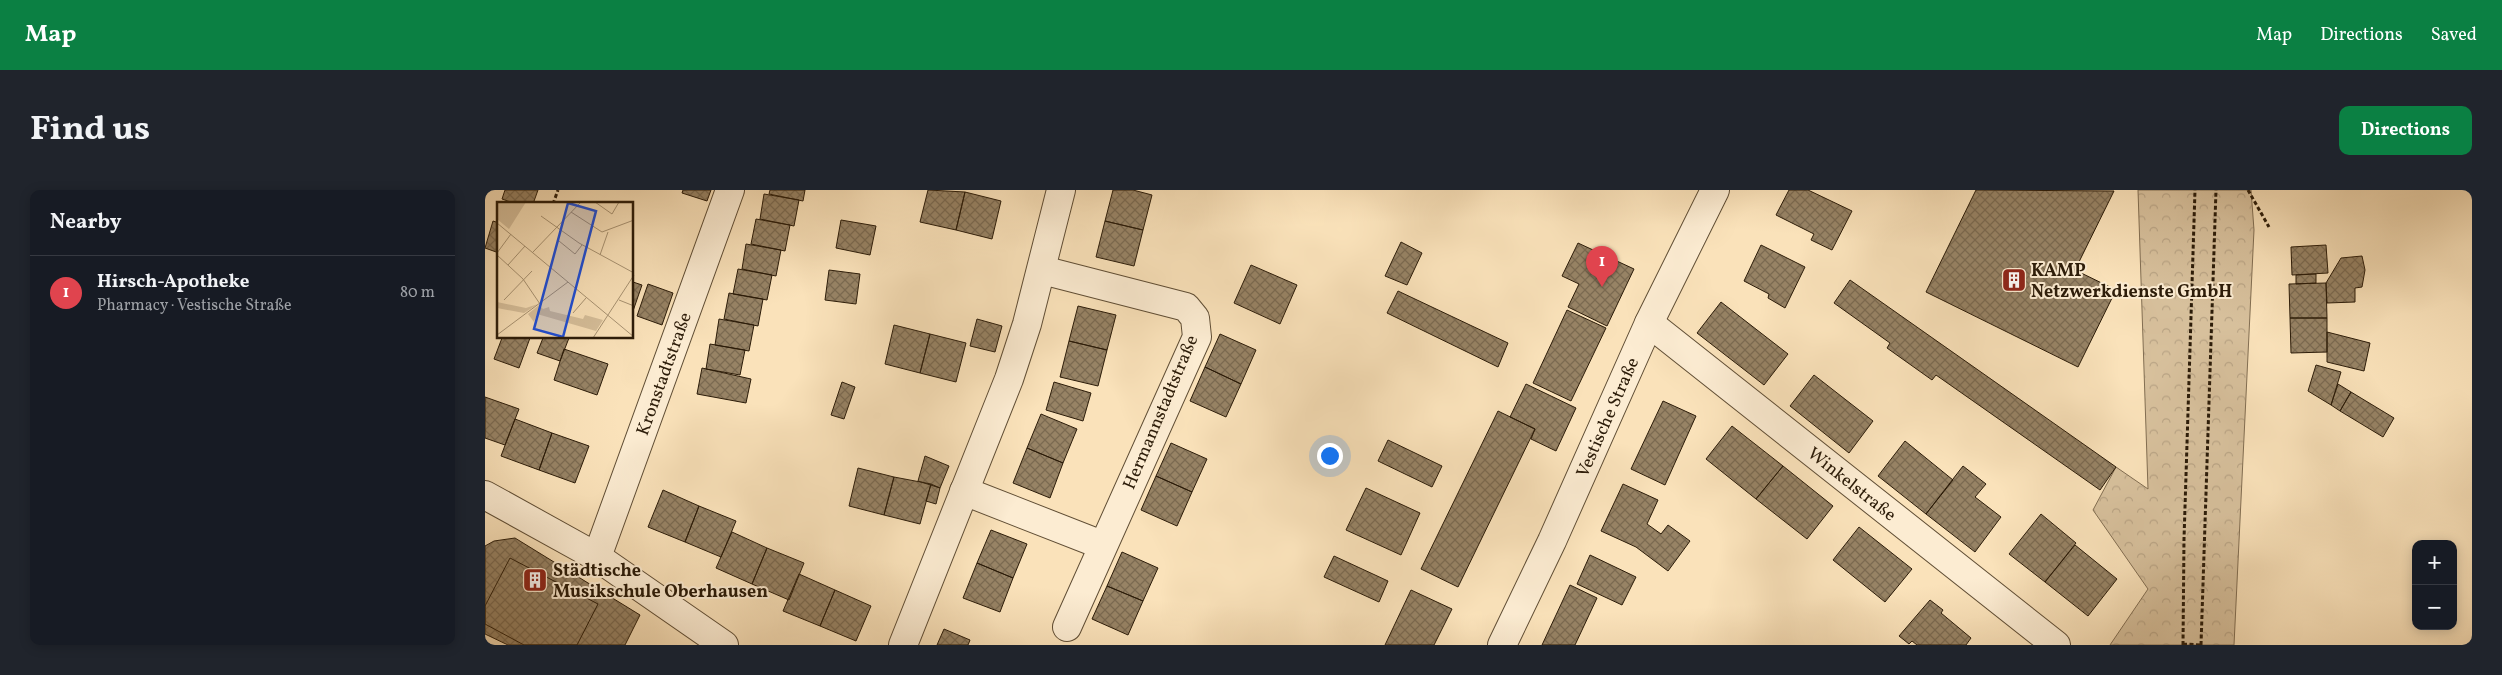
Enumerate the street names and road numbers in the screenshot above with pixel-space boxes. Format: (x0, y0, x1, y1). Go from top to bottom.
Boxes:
street label: Kronstadtstraße (631, 309, 699, 439)
street label: Hermannstadtstraße (1118, 332, 1205, 494)
street label: Vestische Straße (1571, 354, 1646, 482)
street label: Winkelstraße (1801, 442, 1901, 528)

